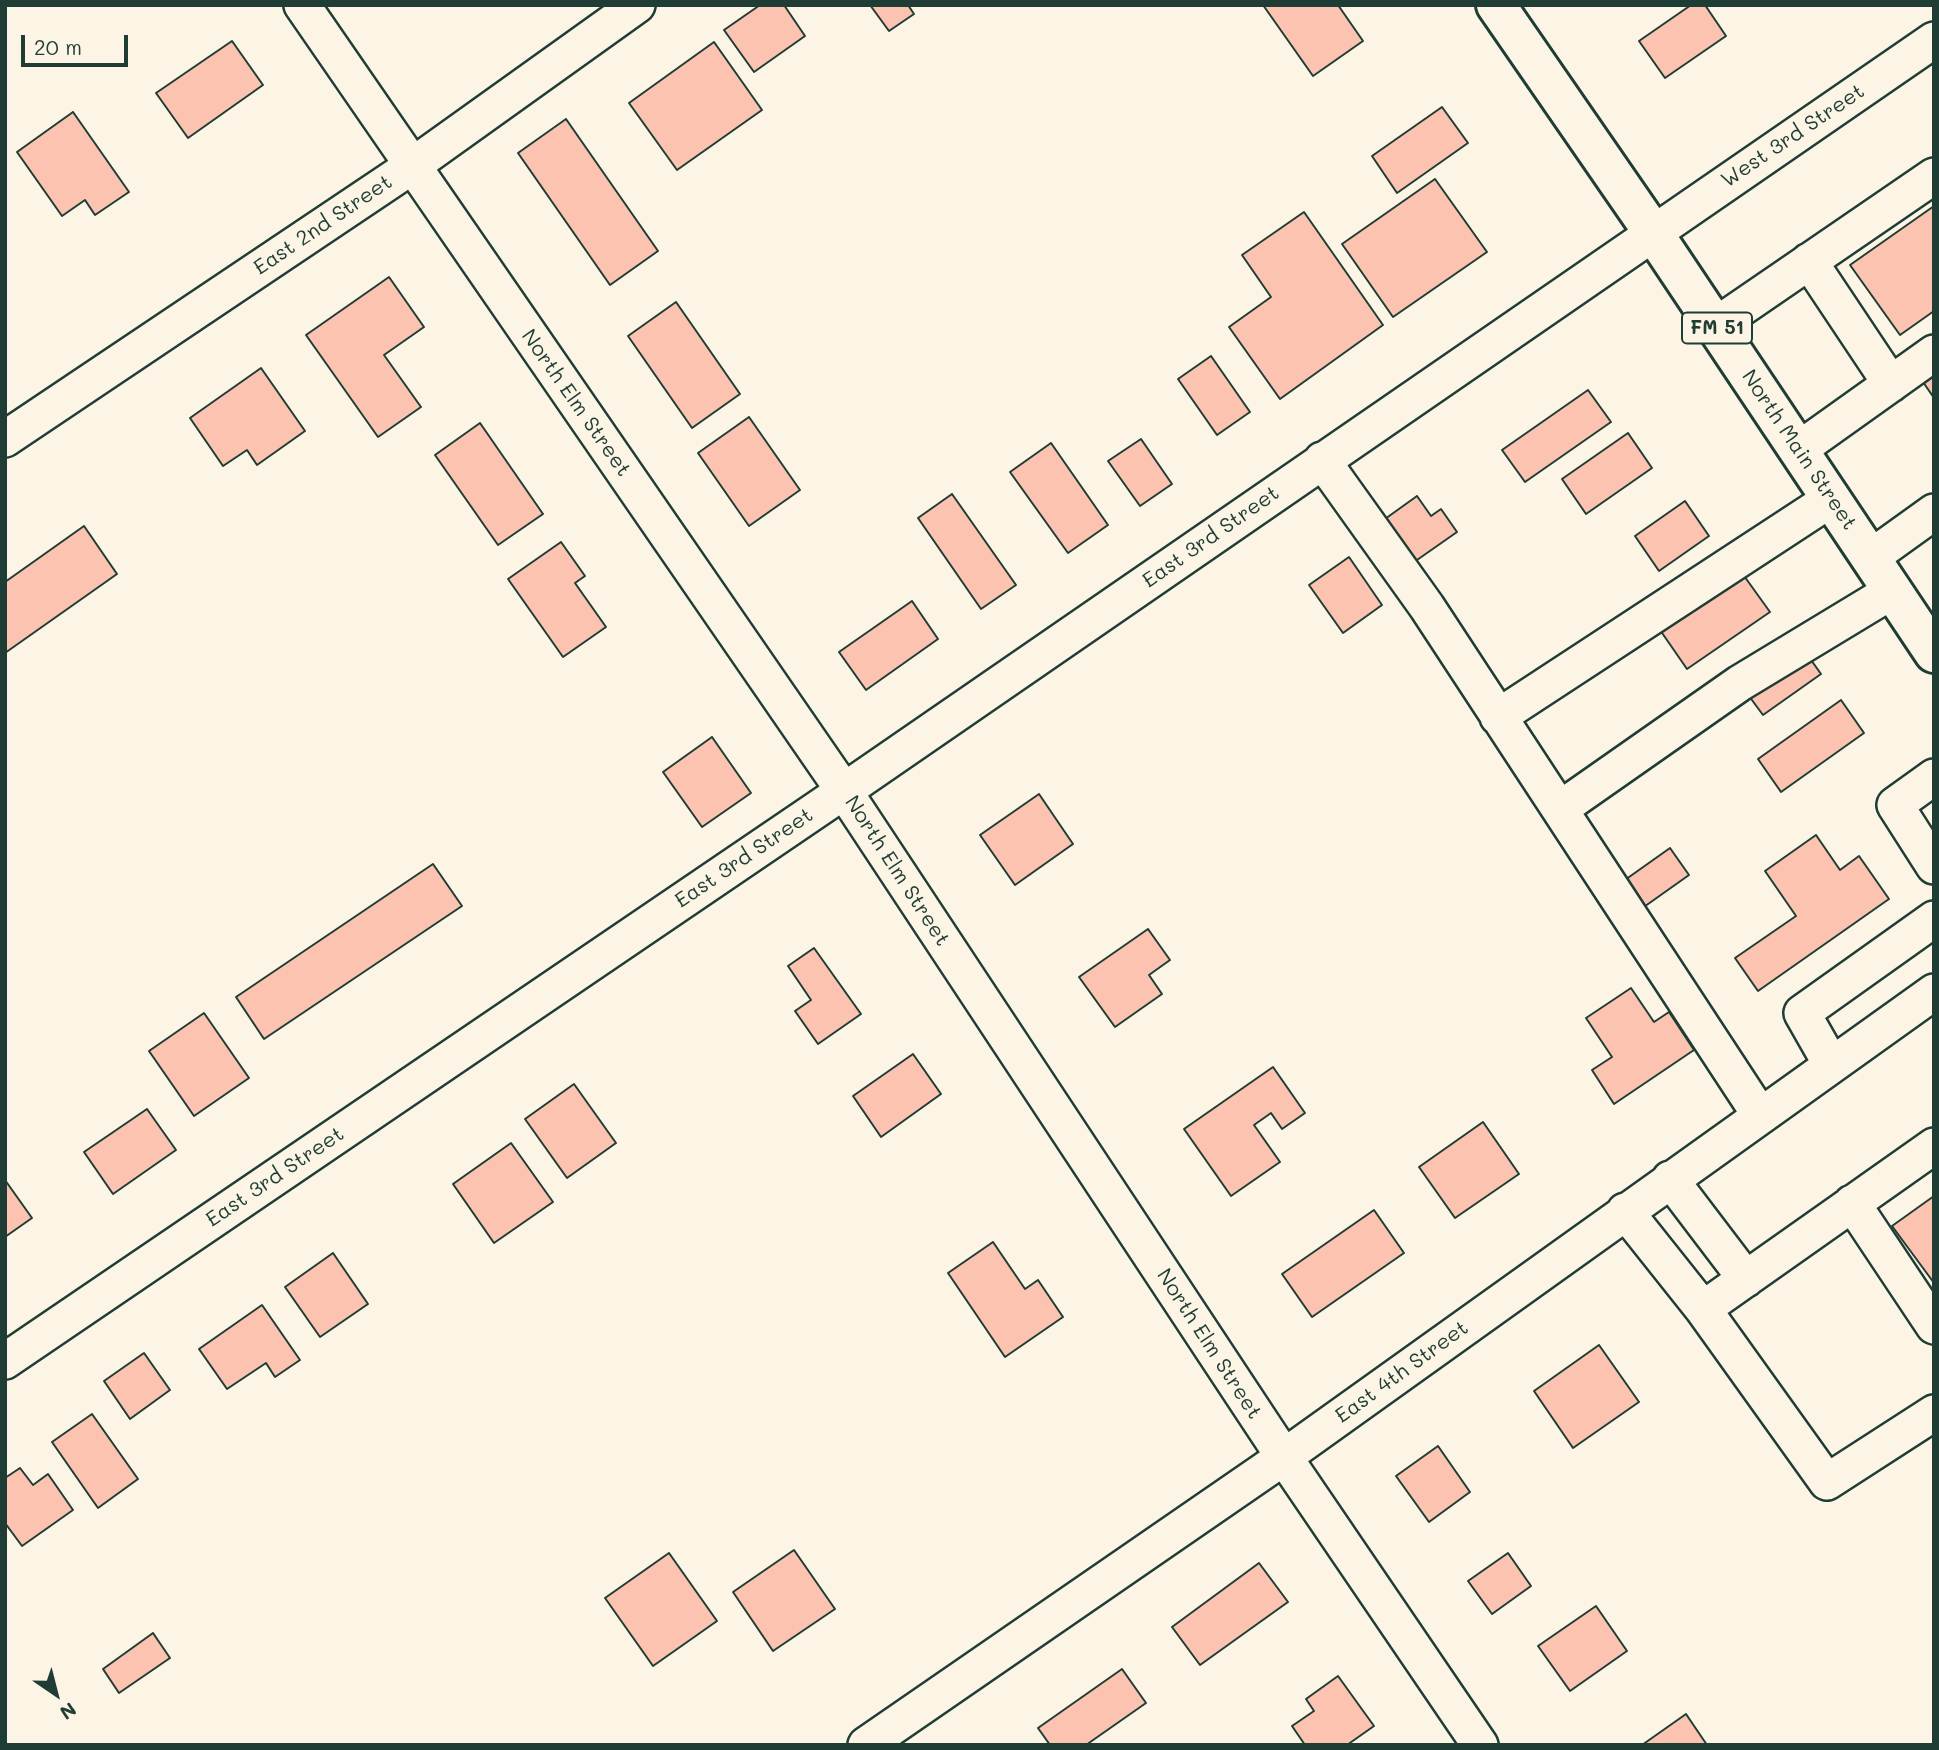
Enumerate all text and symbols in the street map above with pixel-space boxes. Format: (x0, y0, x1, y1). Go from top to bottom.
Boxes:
scale bar (24, 21, 131, 65)
text: 20 m (34, 33, 82, 60)
street label: West 3rd Street (1717, 79, 1869, 193)
street label: East 2nd Street (249, 169, 397, 281)
road number: FM 51 (1682, 312, 1752, 344)
street label: North Elm Street (516, 325, 636, 481)
street label: North Main Street (1736, 365, 1862, 535)
street label: East 3rd Street (1138, 481, 1284, 593)
street label: North Elm Street (839, 791, 955, 951)
street label: East 3rd Street (670, 803, 818, 913)
street label: East 3rd Street (201, 1122, 349, 1232)
street label: North Elm Street (1151, 1264, 1267, 1424)
street label: East 4th Street (1331, 1315, 1473, 1429)
north arrow (21, 1659, 91, 1729)
text: N (55, 1697, 81, 1726)

